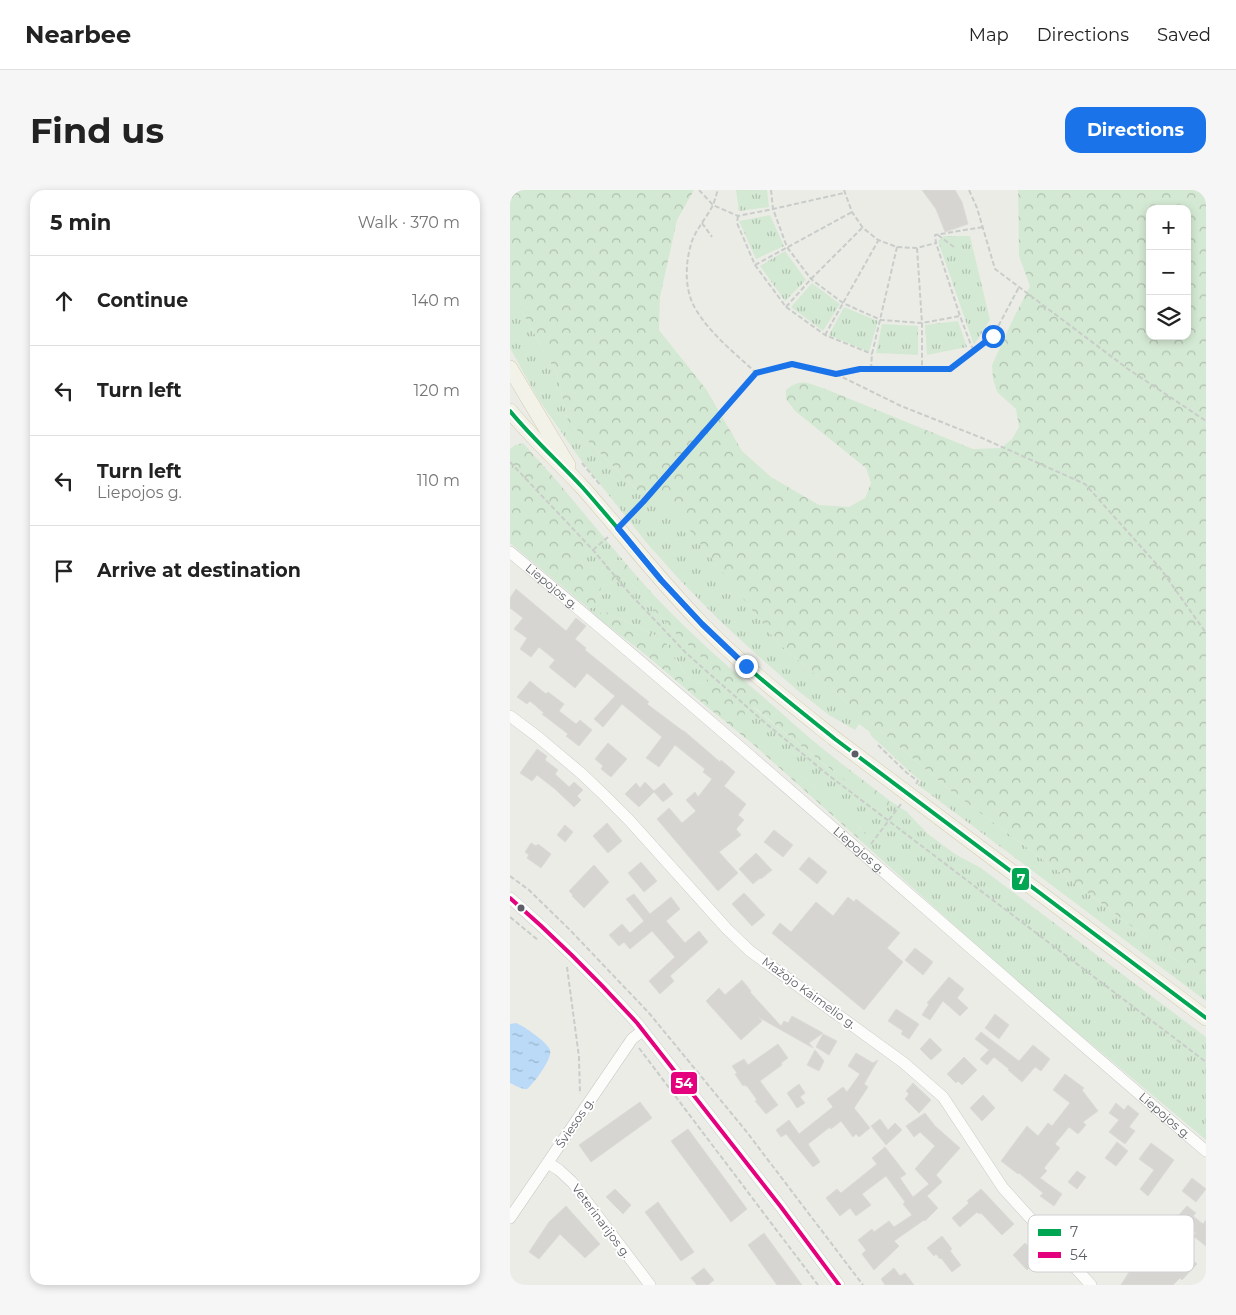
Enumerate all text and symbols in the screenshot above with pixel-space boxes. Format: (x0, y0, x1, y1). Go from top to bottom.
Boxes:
text: Nearbee (25, 20, 131, 49)
text: Map (969, 24, 1009, 46)
text: Directions (1037, 24, 1129, 46)
text: Saved (1157, 24, 1211, 46)
button: Directions (1065, 107, 1206, 153)
text: Find us (30, 109, 164, 152)
map controls (1146, 205, 1191, 340)
button: + (1146, 205, 1191, 250)
text: 5 min (50, 210, 111, 235)
text: Walk · 370 m (358, 213, 460, 232)
button: − (1146, 250, 1191, 295)
icon: ahead (50, 287, 78, 315)
text: Continue (97, 289, 188, 312)
text: 140 m (412, 291, 460, 310)
button: layers (1146, 295, 1191, 340)
route start (982, 325, 1005, 348)
icon: left (50, 377, 78, 405)
text: Turn left (97, 379, 182, 402)
text: 120 m (413, 381, 460, 400)
text: Turn left (97, 460, 182, 483)
icon: left (50, 467, 78, 495)
text: 110 m (417, 471, 460, 490)
text: Liepojos g. (97, 483, 182, 502)
icon: arrive (50, 557, 78, 585)
text: Arrive at destination (97, 559, 301, 582)
street label: Liepojos g. (523, 560, 581, 612)
route end (735, 655, 758, 678)
unlabelled marker (850, 749, 860, 759)
street label: Liepojos g. (830, 823, 888, 876)
line badge: 7 (1011, 867, 1030, 891)
text: 7 (1017, 870, 1026, 888)
unlabelled marker (516, 903, 526, 913)
street label: Mažojo Kaimelio g. (759, 953, 859, 1032)
line badge: 54 (670, 1071, 698, 1095)
text: 54 (675, 1074, 693, 1092)
street label: Liepojos g. (1136, 1089, 1194, 1142)
street label: Šviesos g. (552, 1095, 597, 1151)
street label: Veterinarijos g. (569, 1181, 634, 1261)
legend (1028, 1215, 1194, 1272)
text: 7 (1070, 1223, 1078, 1241)
text: 54 (1070, 1246, 1088, 1264)

